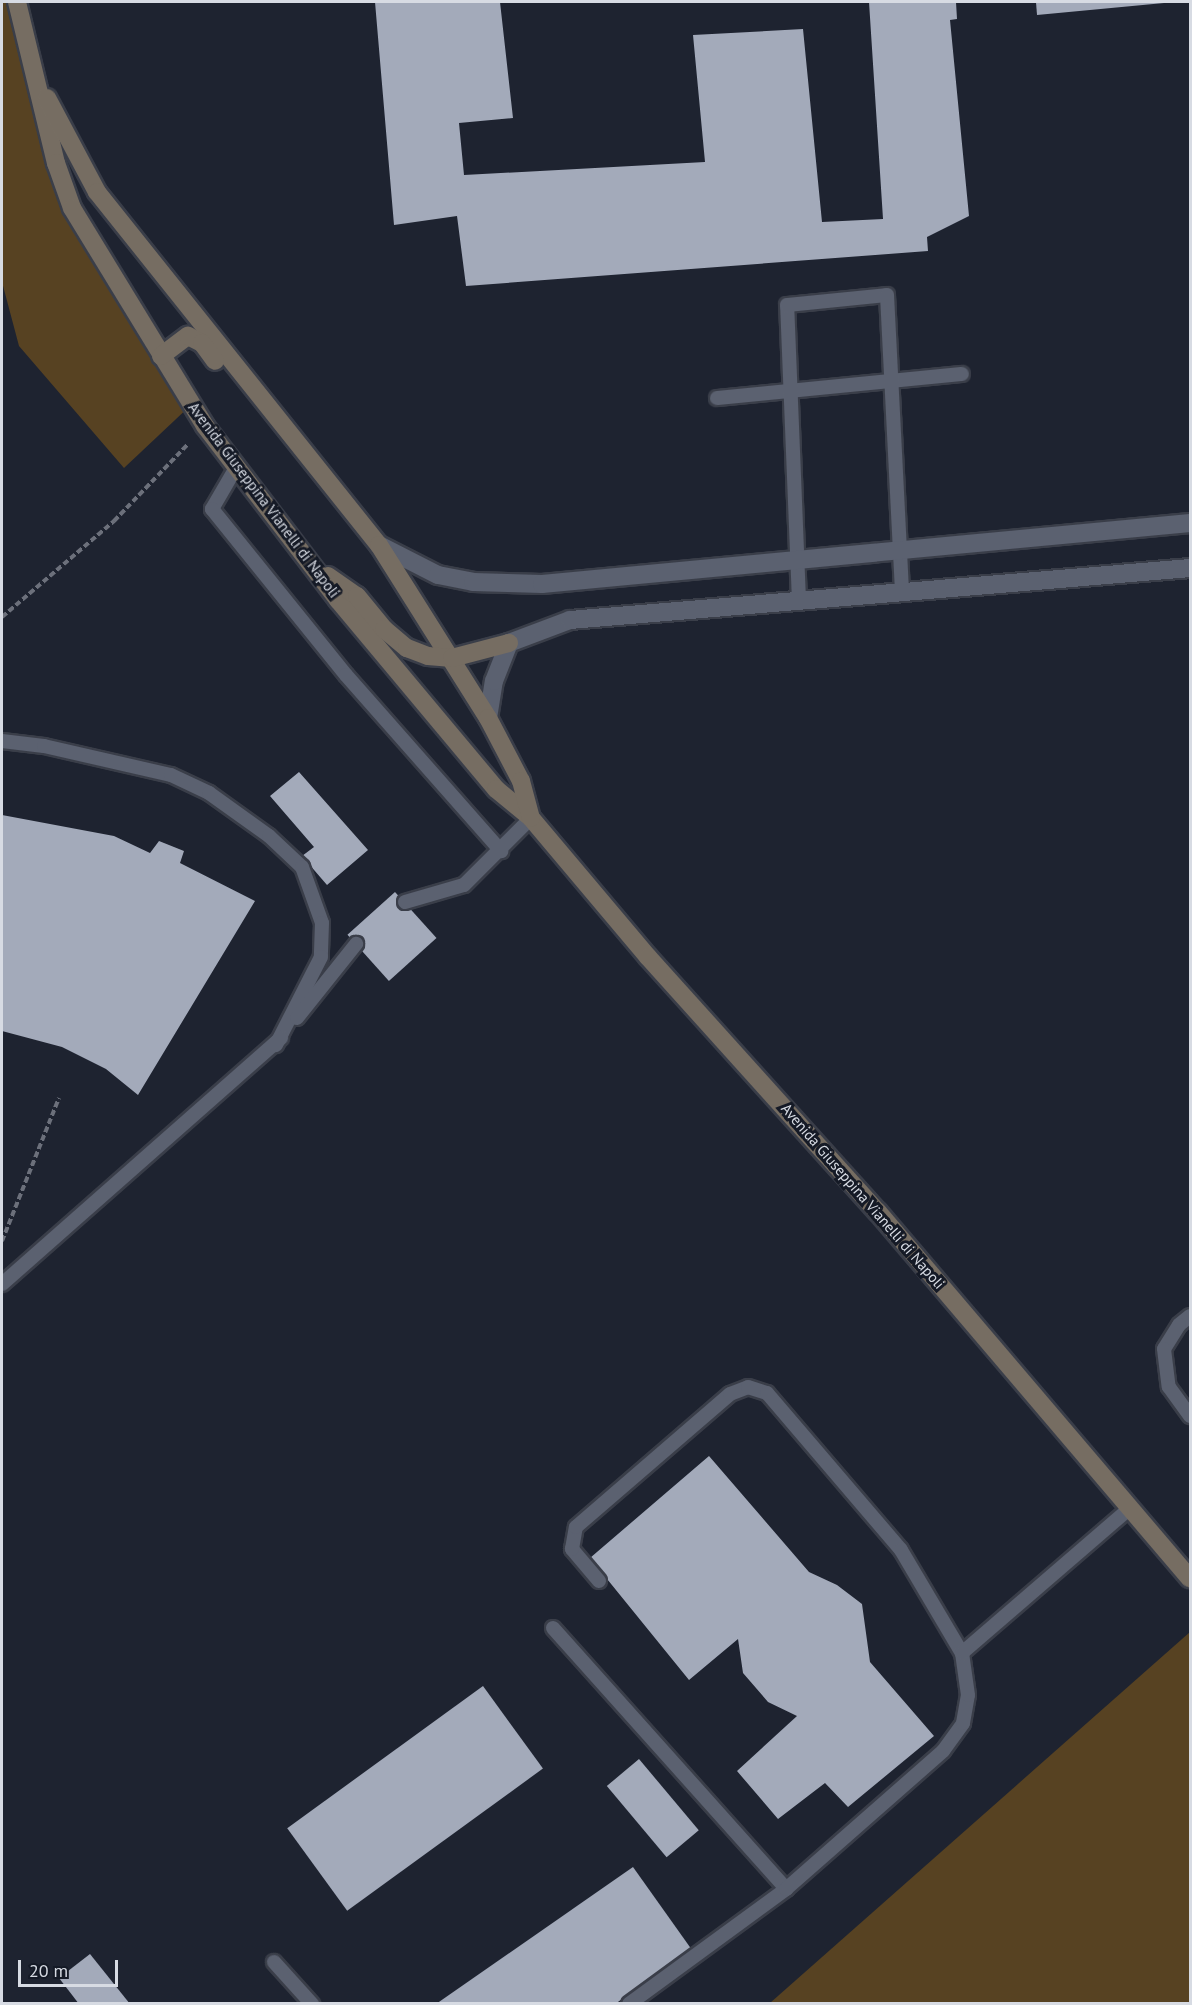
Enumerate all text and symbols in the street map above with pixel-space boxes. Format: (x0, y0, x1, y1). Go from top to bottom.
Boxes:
street label: Avenida Giuseppina Vianelli di Napoli (184, 399, 344, 601)
street label: Avenida Giuseppina Vianelli di Napoli (777, 1099, 949, 1293)
scale bar (21, 1948, 122, 1986)
text: 20 m (29, 1959, 68, 1982)

